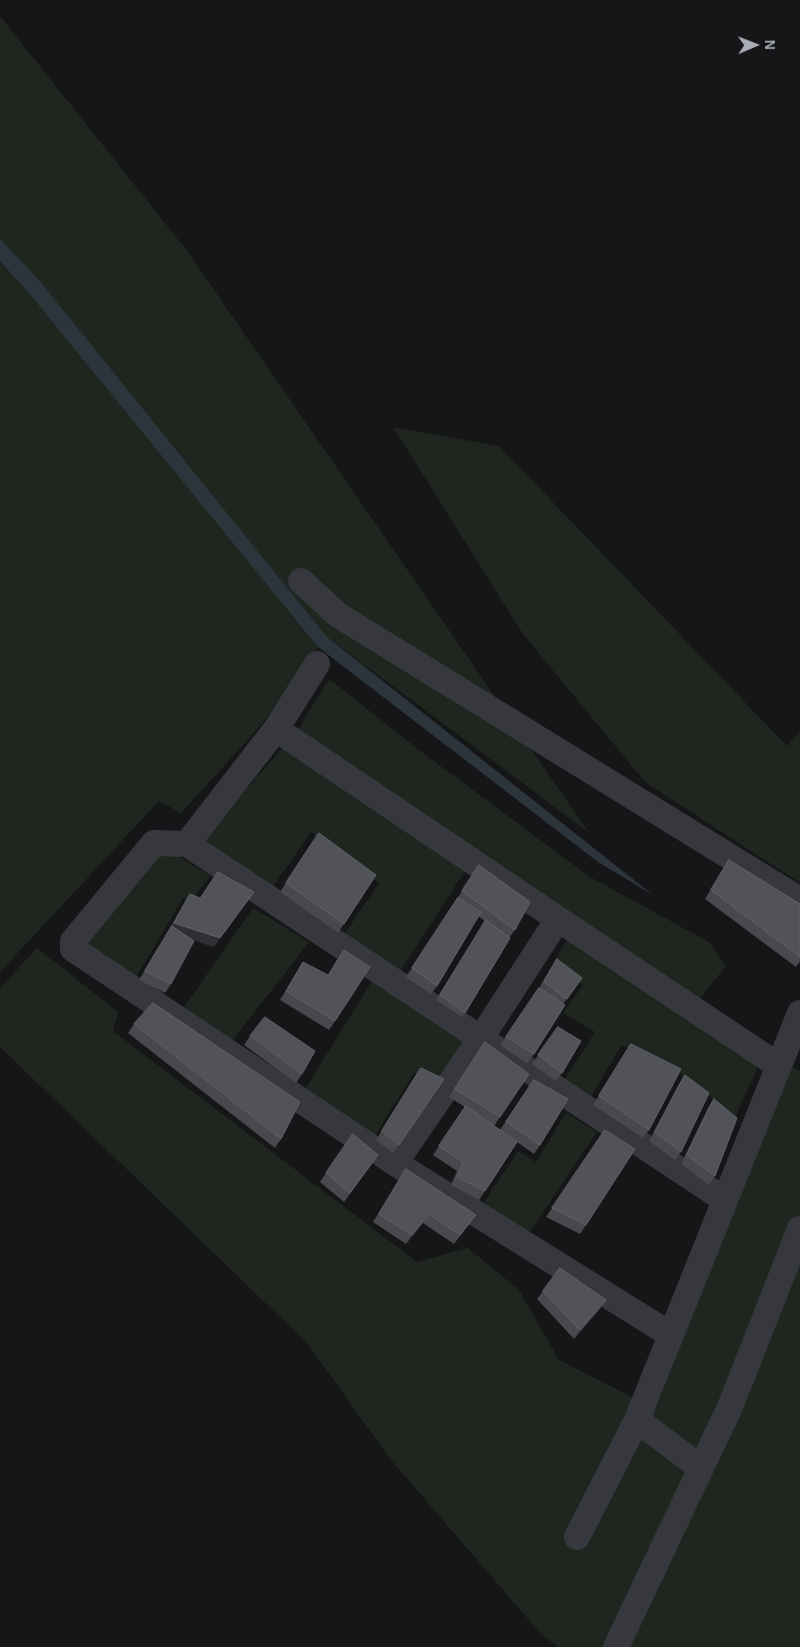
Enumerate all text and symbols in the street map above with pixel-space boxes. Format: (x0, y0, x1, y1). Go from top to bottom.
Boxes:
north arrow (730, 20, 780, 70)
text: N (762, 40, 778, 50)

